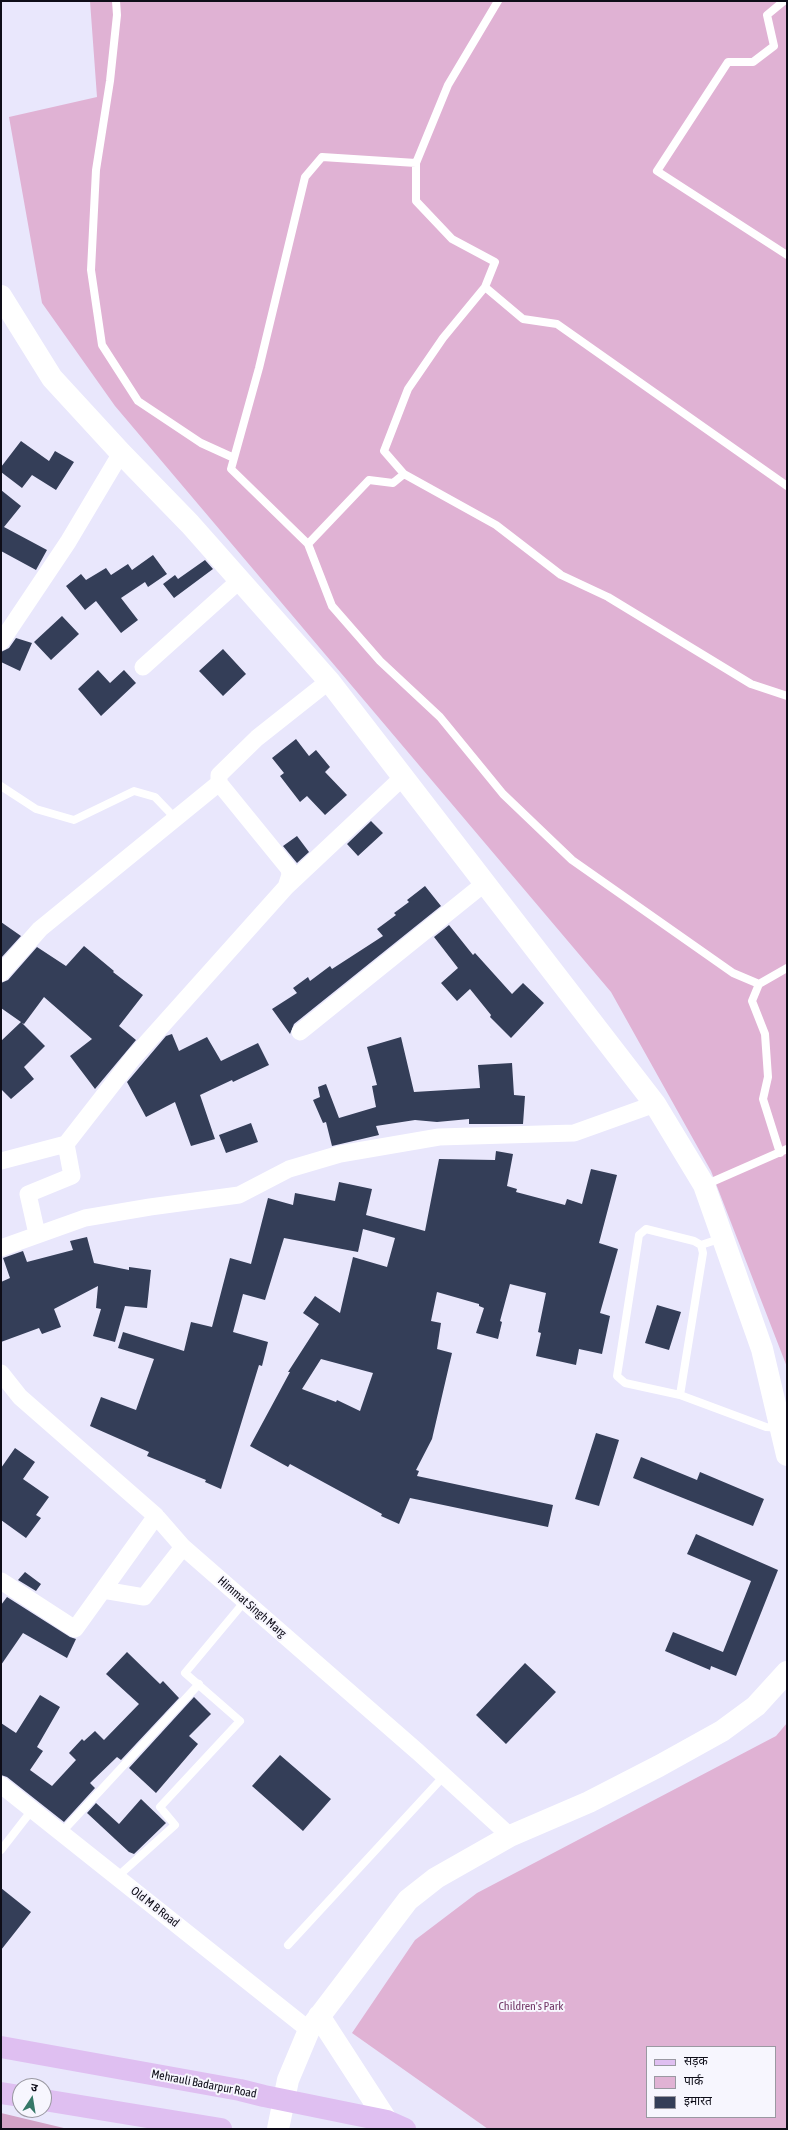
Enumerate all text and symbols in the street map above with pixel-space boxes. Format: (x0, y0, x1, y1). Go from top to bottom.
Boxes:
street label: Himmat Singh Marg (215, 1573, 289, 1641)
street label: Old M B Road (128, 1884, 182, 1930)
park label: Children's Park (498, 1999, 564, 2013)
legend (646, 2046, 776, 2118)
text: सड़क (684, 2054, 708, 2068)
street label: Mehrauli Badarpur Road (150, 2067, 258, 2101)
text: पार्क (684, 2074, 703, 2088)
north arrow (12, 2078, 52, 2118)
text: उ (30, 2081, 39, 2094)
text: इमारत (684, 2094, 712, 2108)

